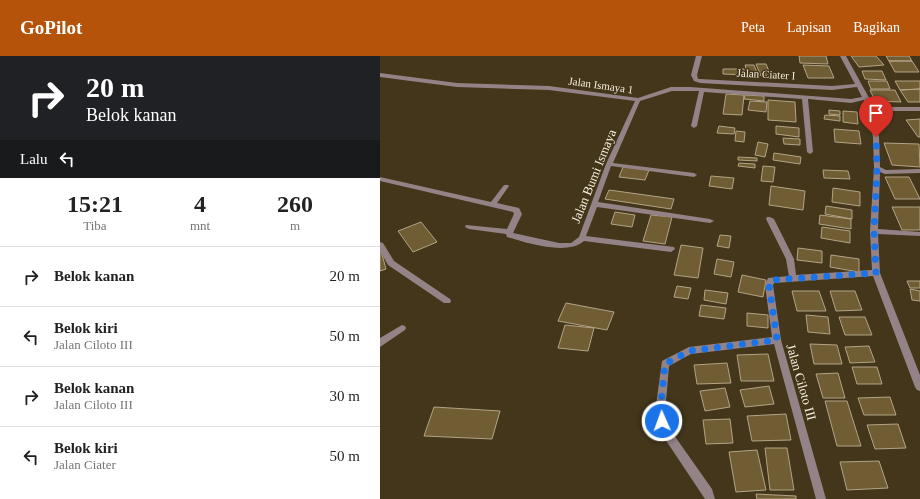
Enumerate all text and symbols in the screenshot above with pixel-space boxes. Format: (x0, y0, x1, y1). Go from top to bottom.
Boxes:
text: GoPilot (20, 17, 82, 38)
text: Peta (741, 20, 765, 35)
text: Lapisan (787, 20, 831, 35)
text: Bagikan (853, 20, 900, 35)
street label: Jalan Ciater I (736, 66, 796, 82)
icon: right (20, 72, 72, 124)
text: 20 m (86, 72, 144, 103)
street label: Jalan Ismaya 1 (568, 75, 634, 95)
pin (859, 96, 893, 137)
icon: arrive (865, 102, 887, 124)
text: Belok kanan (86, 105, 176, 125)
street label: Jalan Bumi Ismaya (568, 127, 619, 225)
icon: left (56, 148, 78, 170)
text: Lalu (20, 151, 48, 167)
text: 15:21 (67, 191, 123, 217)
text: 4 (194, 191, 206, 217)
text: 260 (277, 191, 313, 217)
text: Tiba (83, 218, 107, 233)
text: mnt (190, 218, 210, 233)
text: m (290, 218, 300, 233)
icon: right (20, 266, 42, 288)
text: Belok kanan (54, 268, 134, 284)
text: 20 m (330, 268, 360, 284)
text: Belok kiri (54, 320, 118, 336)
icon: left (20, 326, 42, 348)
text: 50 m (330, 328, 360, 344)
text: Jalan Ciloto III (54, 337, 133, 352)
street label: Jalan Ciloto III (783, 342, 820, 422)
text: Belok kanan (54, 380, 134, 396)
icon: right (20, 386, 42, 408)
text: 30 m (330, 388, 360, 404)
text: Jalan Ciloto III (54, 397, 133, 412)
position arrow (641, 400, 683, 442)
text: Belok kiri (54, 440, 118, 456)
icon: left (20, 446, 42, 468)
text: 50 m (330, 448, 360, 464)
text: Jalan Ciater (54, 457, 116, 472)

